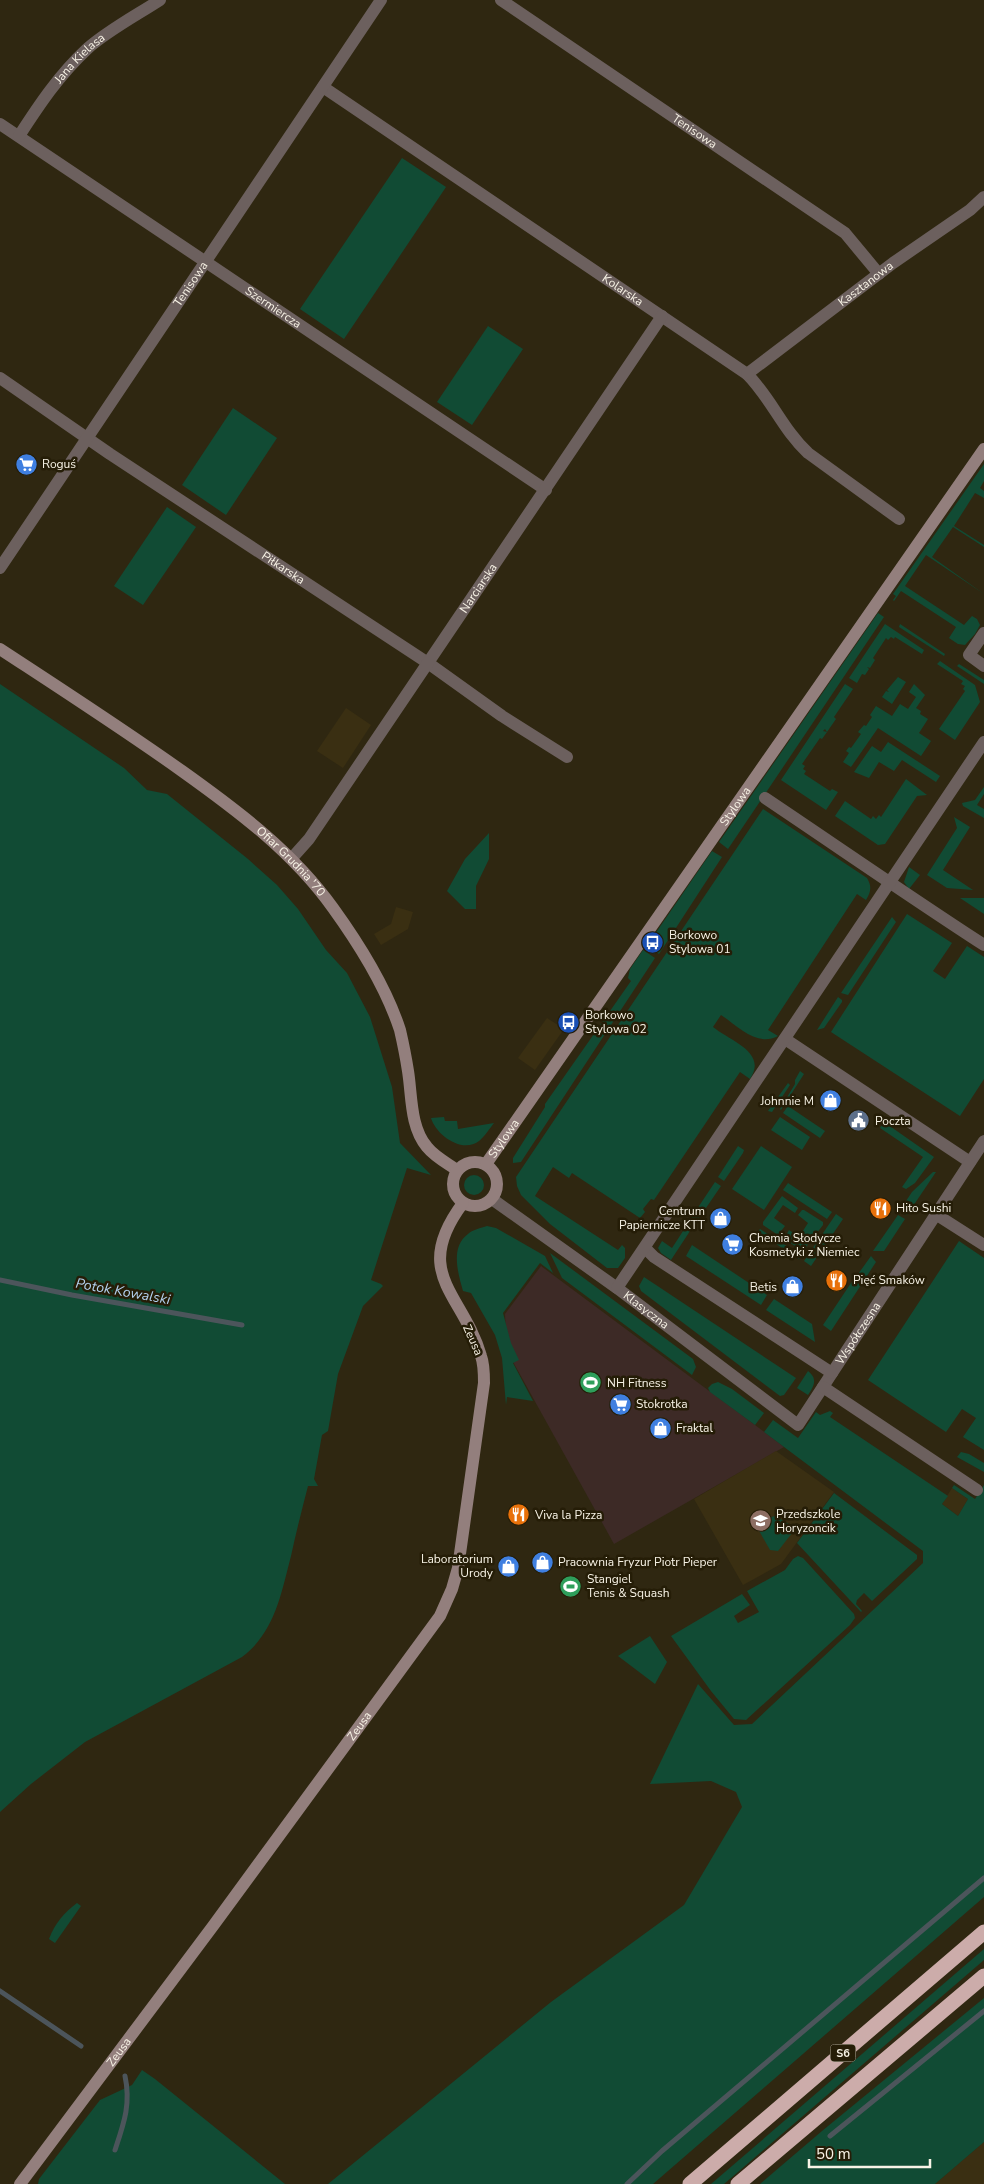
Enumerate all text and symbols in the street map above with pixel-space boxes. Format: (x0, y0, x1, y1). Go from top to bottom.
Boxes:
street label: Jana Kielasa (50, 30, 108, 87)
street label: Tenisowa (669, 110, 720, 152)
street label: Tenisowa (170, 258, 211, 310)
street label: Kasztanowa (835, 258, 897, 310)
street label: Kolarska (599, 270, 646, 310)
street label: Szermiercza (242, 283, 305, 332)
supermarket icon: Roguś (14, 452, 38, 476)
place label: Roguś (42, 456, 76, 472)
street label: Piłkarska (259, 548, 308, 588)
street label: Narciarska (456, 560, 501, 616)
street label: Stylowa (716, 783, 754, 829)
street label: Ofiar Grudnia '70 (253, 823, 329, 900)
place label: Borkowo Stylowa 01 (669, 927, 731, 957)
bus stop icon: Borkowo Stylowa 01 (641, 930, 665, 954)
place label: Borkowo Stylowa 02 (585, 1007, 647, 1037)
bus stop icon: Borkowo Stylowa 02 (557, 1010, 581, 1034)
shop icon: Johnnie M (818, 1089, 842, 1113)
place label: Johnnie M (759, 1093, 814, 1109)
public building icon: Poczta (847, 1109, 871, 1133)
place label: Poczta (875, 1113, 911, 1129)
street label: Stylowa (485, 1116, 523, 1161)
restaurant icon: Hito Sushi (868, 1196, 892, 1220)
place label: Hito Sushi (896, 1200, 951, 1216)
place label: Centrum Papiernicze KTT (619, 1203, 706, 1233)
shop icon: Centrum Papiernicze KTT (709, 1206, 733, 1230)
place label: Chemia Słodycze Kosmetyki z Niemiec (749, 1230, 860, 1260)
supermarket icon: Chemia Słodycze Kosmetyki z Niemiec (721, 1233, 745, 1257)
restaurant icon: Pięć Smaków (825, 1268, 849, 1292)
place label: Pięć Smaków (853, 1272, 925, 1288)
water label: Potok Kowalski (74, 1274, 173, 1309)
shop icon: Betis (781, 1275, 805, 1299)
place label: Betis (750, 1279, 777, 1295)
street label: Klasyczna (620, 1288, 672, 1333)
street label: Współczesna (832, 1299, 884, 1368)
street label: Zeusa (459, 1322, 487, 1358)
sports icon: NH Fitness (579, 1371, 603, 1395)
place label: NH Fitness (607, 1375, 667, 1391)
supermarket icon: Stokrotka (608, 1392, 632, 1416)
place label: Stokrotka (636, 1396, 688, 1412)
shop icon: Fraktal (648, 1416, 672, 1440)
place label: Fraktal (676, 1420, 713, 1436)
restaurant icon: Viva la Pizza (507, 1503, 531, 1527)
place label: Przedszkole Horyzoncik (776, 1506, 840, 1536)
place label: Viva la Pizza (534, 1507, 602, 1523)
school or university icon: Przedszkole Horyzoncik (748, 1509, 772, 1533)
shop icon: Pracownia Fryzur Piotr Pieper (530, 1550, 554, 1574)
place label: Laboratorium Urody (421, 1551, 494, 1581)
shop icon: Laboratorium Urody (497, 1554, 521, 1578)
place label: Pracownia Fryzur Piotr Pieper (558, 1554, 718, 1570)
place label: Stangiel Tenis & Squash (587, 1571, 670, 1601)
sports icon: Stangiel Tenis & Squash (559, 1574, 583, 1598)
street label: Zeusa (343, 1708, 375, 1744)
street label: Zeusa (103, 2034, 135, 2070)
road number: S6 (830, 2045, 856, 2062)
scale bar (809, 2136, 930, 2168)
text: 50 m (816, 2144, 851, 2164)

